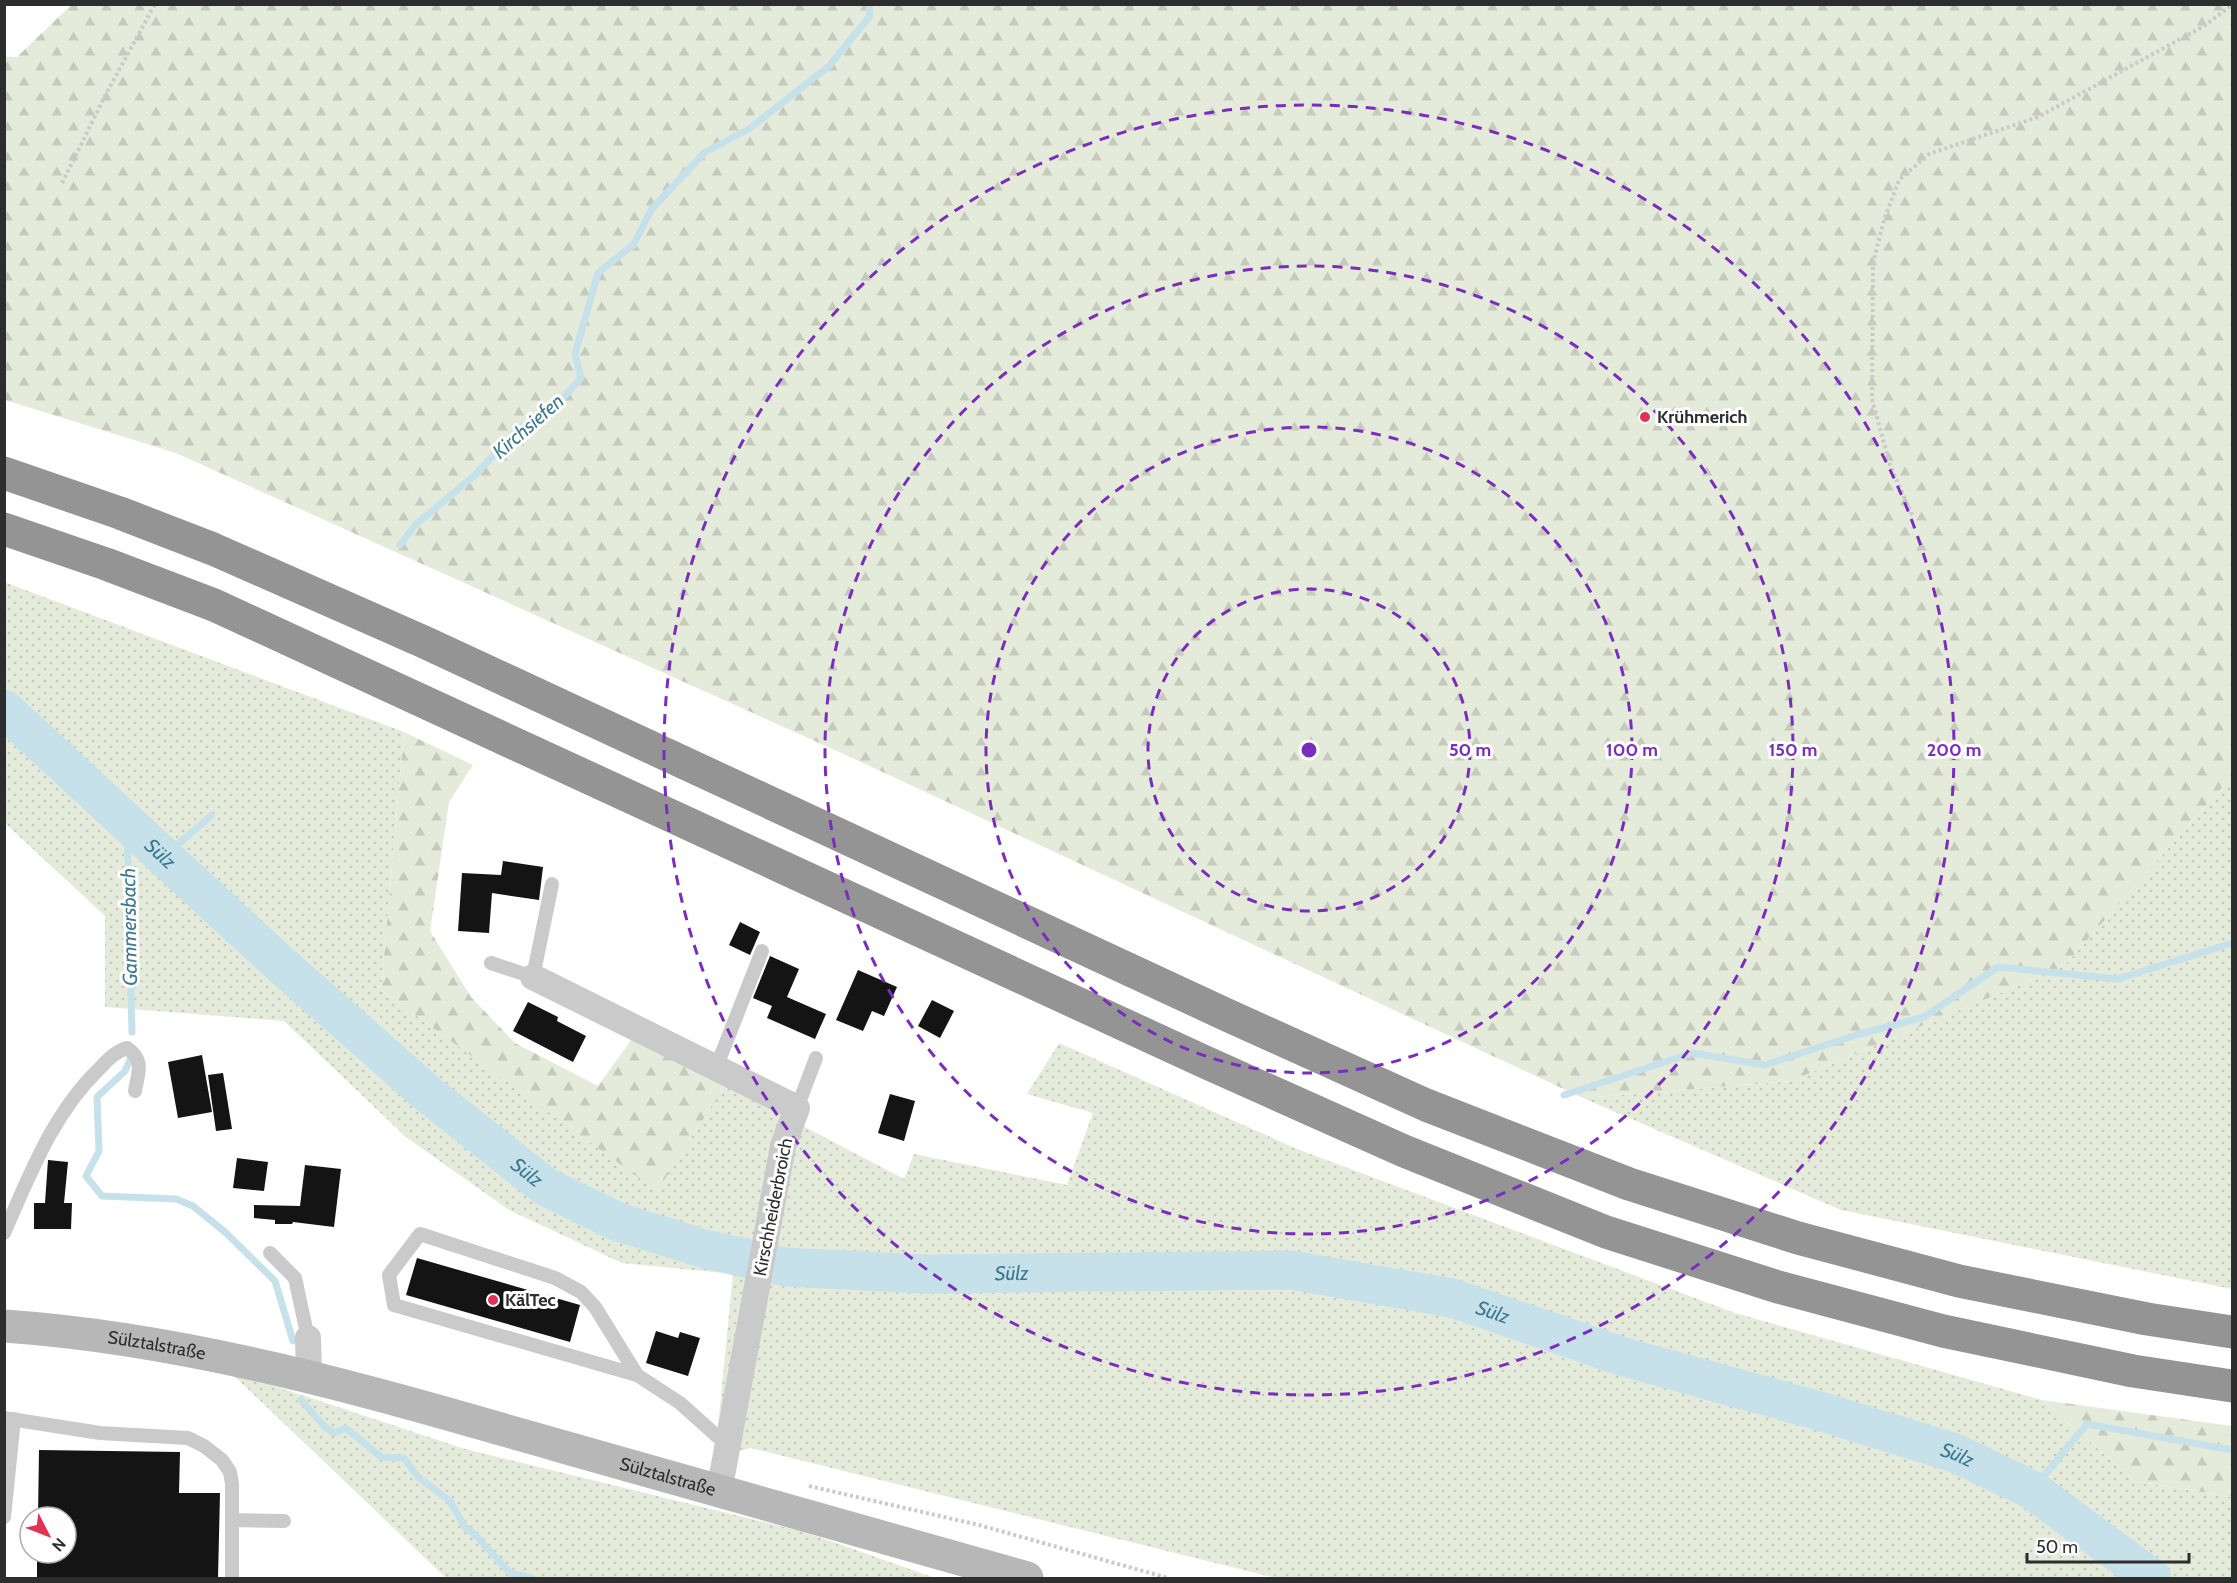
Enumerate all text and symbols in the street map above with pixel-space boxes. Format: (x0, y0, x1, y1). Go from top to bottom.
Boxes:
water label: Kirchsiefen (487, 389, 569, 463)
place label: Krühmerich (1657, 406, 1747, 428)
marker: Krühmerich (1638, 410, 1652, 424)
text: 50 m (1449, 739, 1491, 761)
text: 100 m (1606, 739, 1658, 761)
text: 150 m (1769, 739, 1817, 761)
text: 200 m (1927, 739, 1981, 761)
centre of rings (1299, 740, 1319, 760)
water label: Sülz (140, 833, 181, 874)
water label: Gammersbach (116, 868, 142, 986)
street label: Kirschheiderbroich (749, 1136, 797, 1278)
water label: Sülz (506, 1152, 548, 1192)
water label: Sülz (995, 1261, 1029, 1285)
place label: KälTec (505, 1289, 556, 1311)
marker: KälTec (486, 1293, 500, 1307)
water label: Sülz (1473, 1295, 1513, 1329)
street label: Sülztalstraße (106, 1326, 207, 1365)
water label: Sülz (1938, 1437, 1978, 1473)
street label: Sülztalstraße (617, 1453, 718, 1501)
north arrow (18, 1505, 78, 1565)
scale bar (2027, 1526, 2189, 1564)
text: N (48, 1534, 70, 1555)
text: 50 m (2036, 1536, 2078, 1558)

